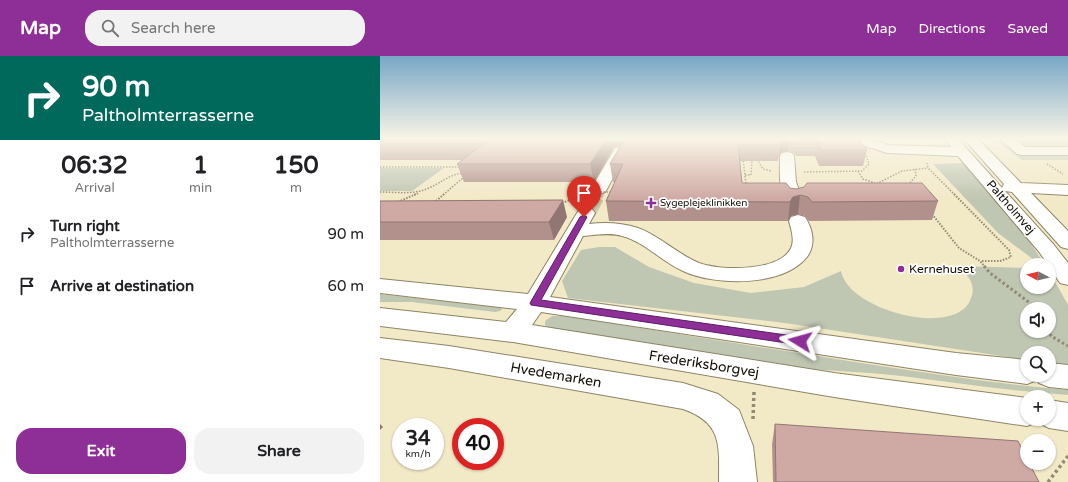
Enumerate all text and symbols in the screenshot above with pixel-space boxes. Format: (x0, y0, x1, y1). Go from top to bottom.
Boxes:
search box (85, 10, 365, 46)
text: Map (20, 17, 61, 39)
icon: search (99, 17, 121, 39)
text: Search here (131, 19, 215, 37)
text: Map (866, 20, 897, 37)
text: Directions (919, 20, 986, 37)
text: Saved (1008, 20, 1048, 37)
text: 90 m (82, 70, 150, 104)
icon: right (16, 72, 68, 124)
text: Paltholmterrasserne (82, 104, 254, 126)
text: 06:32 (61, 151, 128, 180)
text: 1 (193, 151, 208, 180)
text: 150 (273, 151, 319, 180)
pin (567, 176, 601, 217)
street label: Paltholmvej (984, 177, 1038, 237)
text: Arrival (74, 180, 115, 196)
text: min (189, 180, 212, 196)
text: m (290, 180, 302, 196)
icon: arrive (573, 182, 595, 204)
marker: Sygeplejeklinikken (645, 197, 657, 209)
place label: Sygeplejeklinikken (660, 197, 747, 209)
text: Turn right (50, 217, 120, 235)
icon: right (16, 223, 38, 245)
text: 90 m (327, 225, 364, 243)
text: Paltholmterrasserne (50, 235, 174, 251)
north arrow (1020, 258, 1056, 294)
map controls (1020, 258, 1056, 470)
place label: Kernehuset (909, 262, 975, 276)
marker: Kernehuset (896, 264, 906, 274)
icon: arrive (16, 275, 38, 297)
text: Arrive at destination (50, 277, 194, 295)
text: 60 m (327, 277, 364, 295)
button: sound (1020, 302, 1056, 338)
position arrow (779, 320, 821, 362)
button: search (1020, 346, 1056, 382)
street label: Frederiksborgvej (648, 347, 760, 381)
street label: Hvedemarken (509, 359, 603, 391)
button: + (1020, 390, 1056, 426)
speed limit sign: 40 (452, 418, 504, 470)
text: 34 (405, 427, 431, 451)
button: Exit (16, 428, 186, 474)
button: Share (194, 428, 364, 474)
button: − (1020, 434, 1056, 470)
text: km/h (405, 448, 431, 460)

